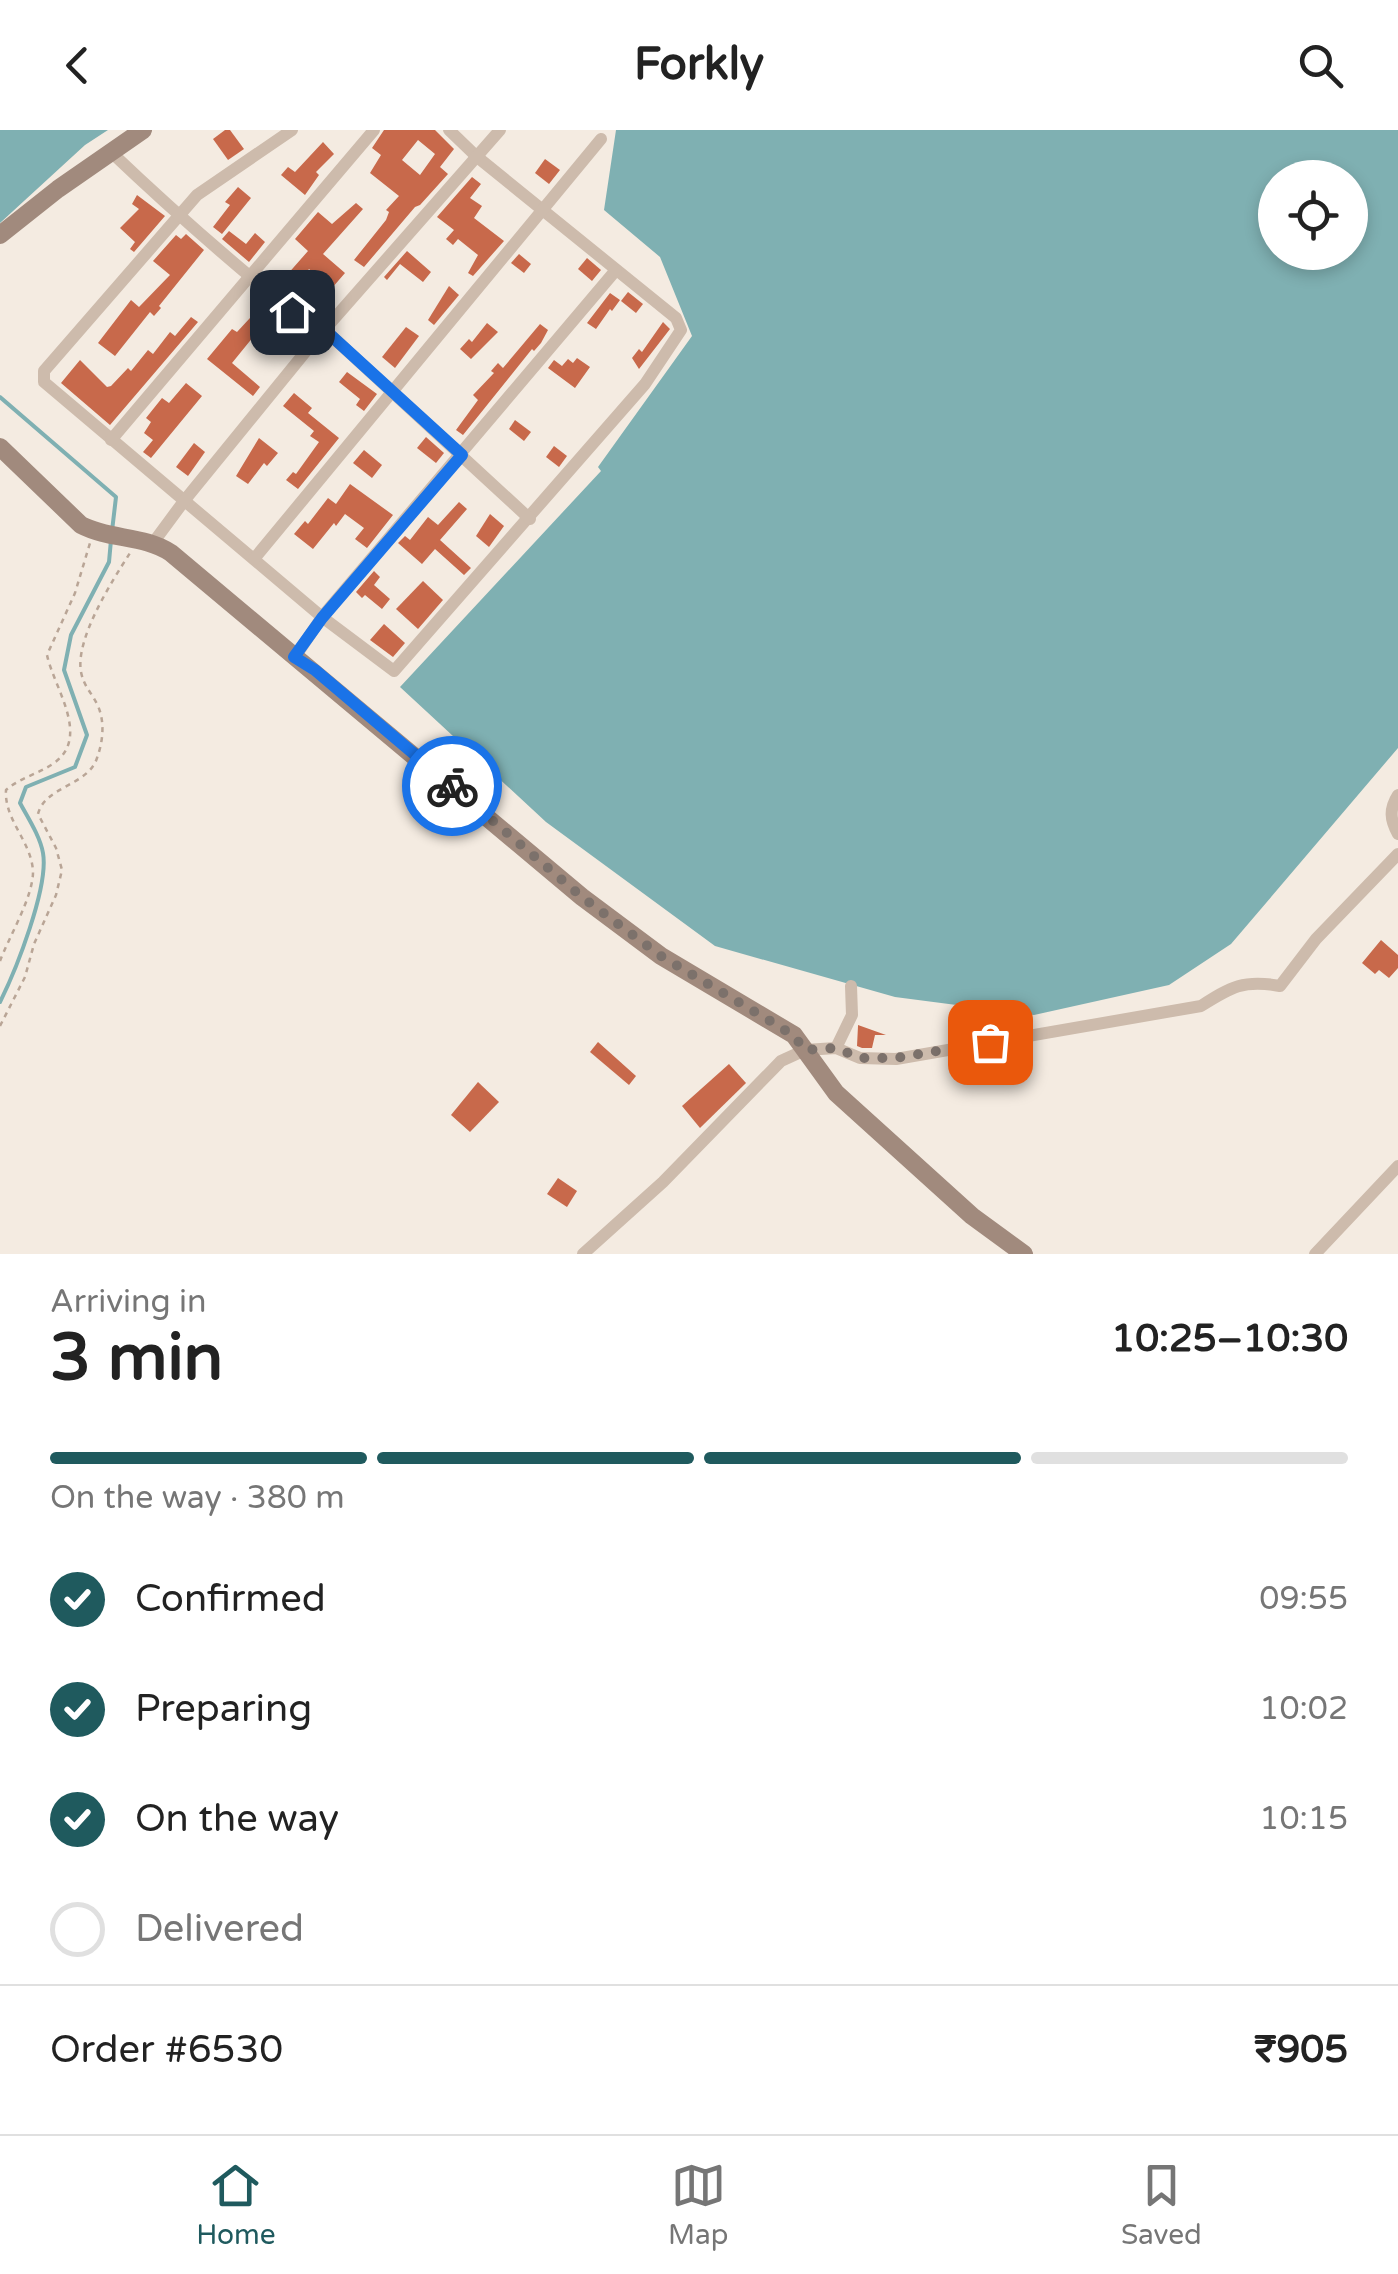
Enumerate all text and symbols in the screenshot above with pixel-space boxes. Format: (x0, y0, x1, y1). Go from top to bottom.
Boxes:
icon: back (50, 38, 105, 93)
text: Forkly (634, 38, 764, 92)
icon: search (1293, 38, 1348, 93)
map controls (1258, 160, 1368, 270)
button: locate (1258, 160, 1368, 270)
pin (250, 270, 335, 355)
icon: home (265, 285, 320, 340)
courier (402, 736, 502, 836)
icon: bike (425, 759, 480, 814)
pin (948, 1000, 1033, 1085)
icon: bag (963, 1015, 1018, 1070)
text: Arriving in (50, 1283, 207, 1321)
text: 10:25–10:30 (1111, 1316, 1348, 1362)
text: 3 min (50, 1319, 223, 1398)
text: On the way · 380 m (50, 1479, 345, 1517)
icon: check (50, 1572, 105, 1627)
text: Confirmed (135, 1576, 326, 1622)
text: 09:55 (1259, 1580, 1348, 1618)
icon: check (50, 1682, 105, 1737)
text: Preparing (135, 1686, 312, 1732)
text: 10:02 (1259, 1690, 1348, 1728)
icon: check (50, 1792, 105, 1847)
text: On the way (135, 1796, 339, 1842)
text: 10:15 (1259, 1800, 1348, 1838)
text: Delivered (135, 1906, 304, 1952)
text: Order #6530 (50, 2027, 283, 2073)
text: ₹905 (1254, 2027, 1348, 2073)
tab: Home (196, 2158, 276, 2252)
tab: Map (668, 2158, 728, 2252)
tab: Saved (1121, 2158, 1202, 2252)

